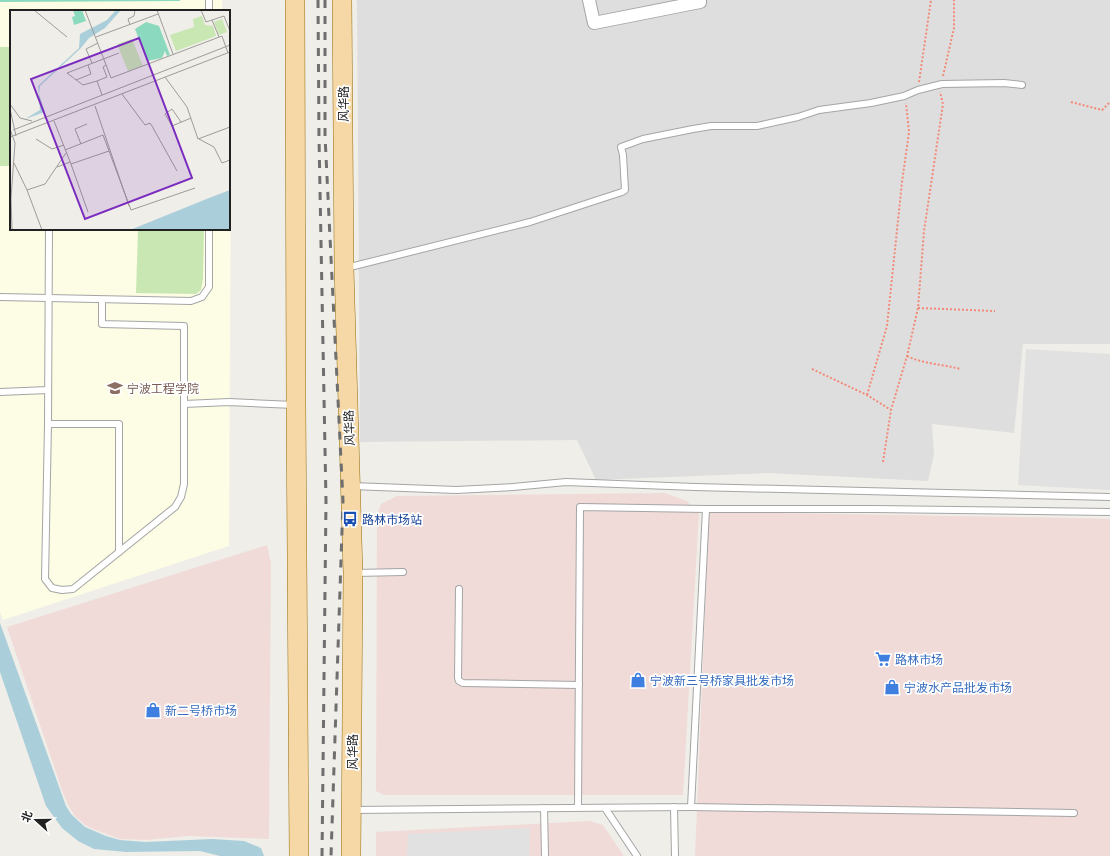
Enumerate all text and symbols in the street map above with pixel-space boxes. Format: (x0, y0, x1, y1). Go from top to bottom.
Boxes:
inset map (10, 10, 230, 230)
street label: 风华路 (335, 86, 352, 122)
school or university icon: 宁波工程学院 (106, 379, 124, 397)
place label: 宁波工程学院 (127, 380, 199, 397)
street label: 风华路 (340, 410, 358, 446)
bus stop icon: 路林市场站 (341, 510, 359, 528)
place label: 路林市场站 (362, 511, 422, 528)
supermarket icon: 路林市场 (874, 650, 892, 668)
place label: 路林市场 (895, 651, 943, 668)
shop icon: 宁波新三号桥家具批发市场 (629, 671, 647, 689)
place label: 宁波新三号桥家具批发市场 (650, 672, 794, 689)
shop icon: 宁波水产品批发市场 (883, 678, 901, 696)
place label: 宁波水产品批发市场 (904, 679, 1012, 696)
shop icon: 新二号桥市场 (144, 701, 162, 719)
place label: 新二号桥市场 (165, 702, 237, 719)
street label: 风华路 (344, 734, 361, 770)
north arrow (16, 800, 56, 840)
text: 北 (17, 808, 35, 824)

